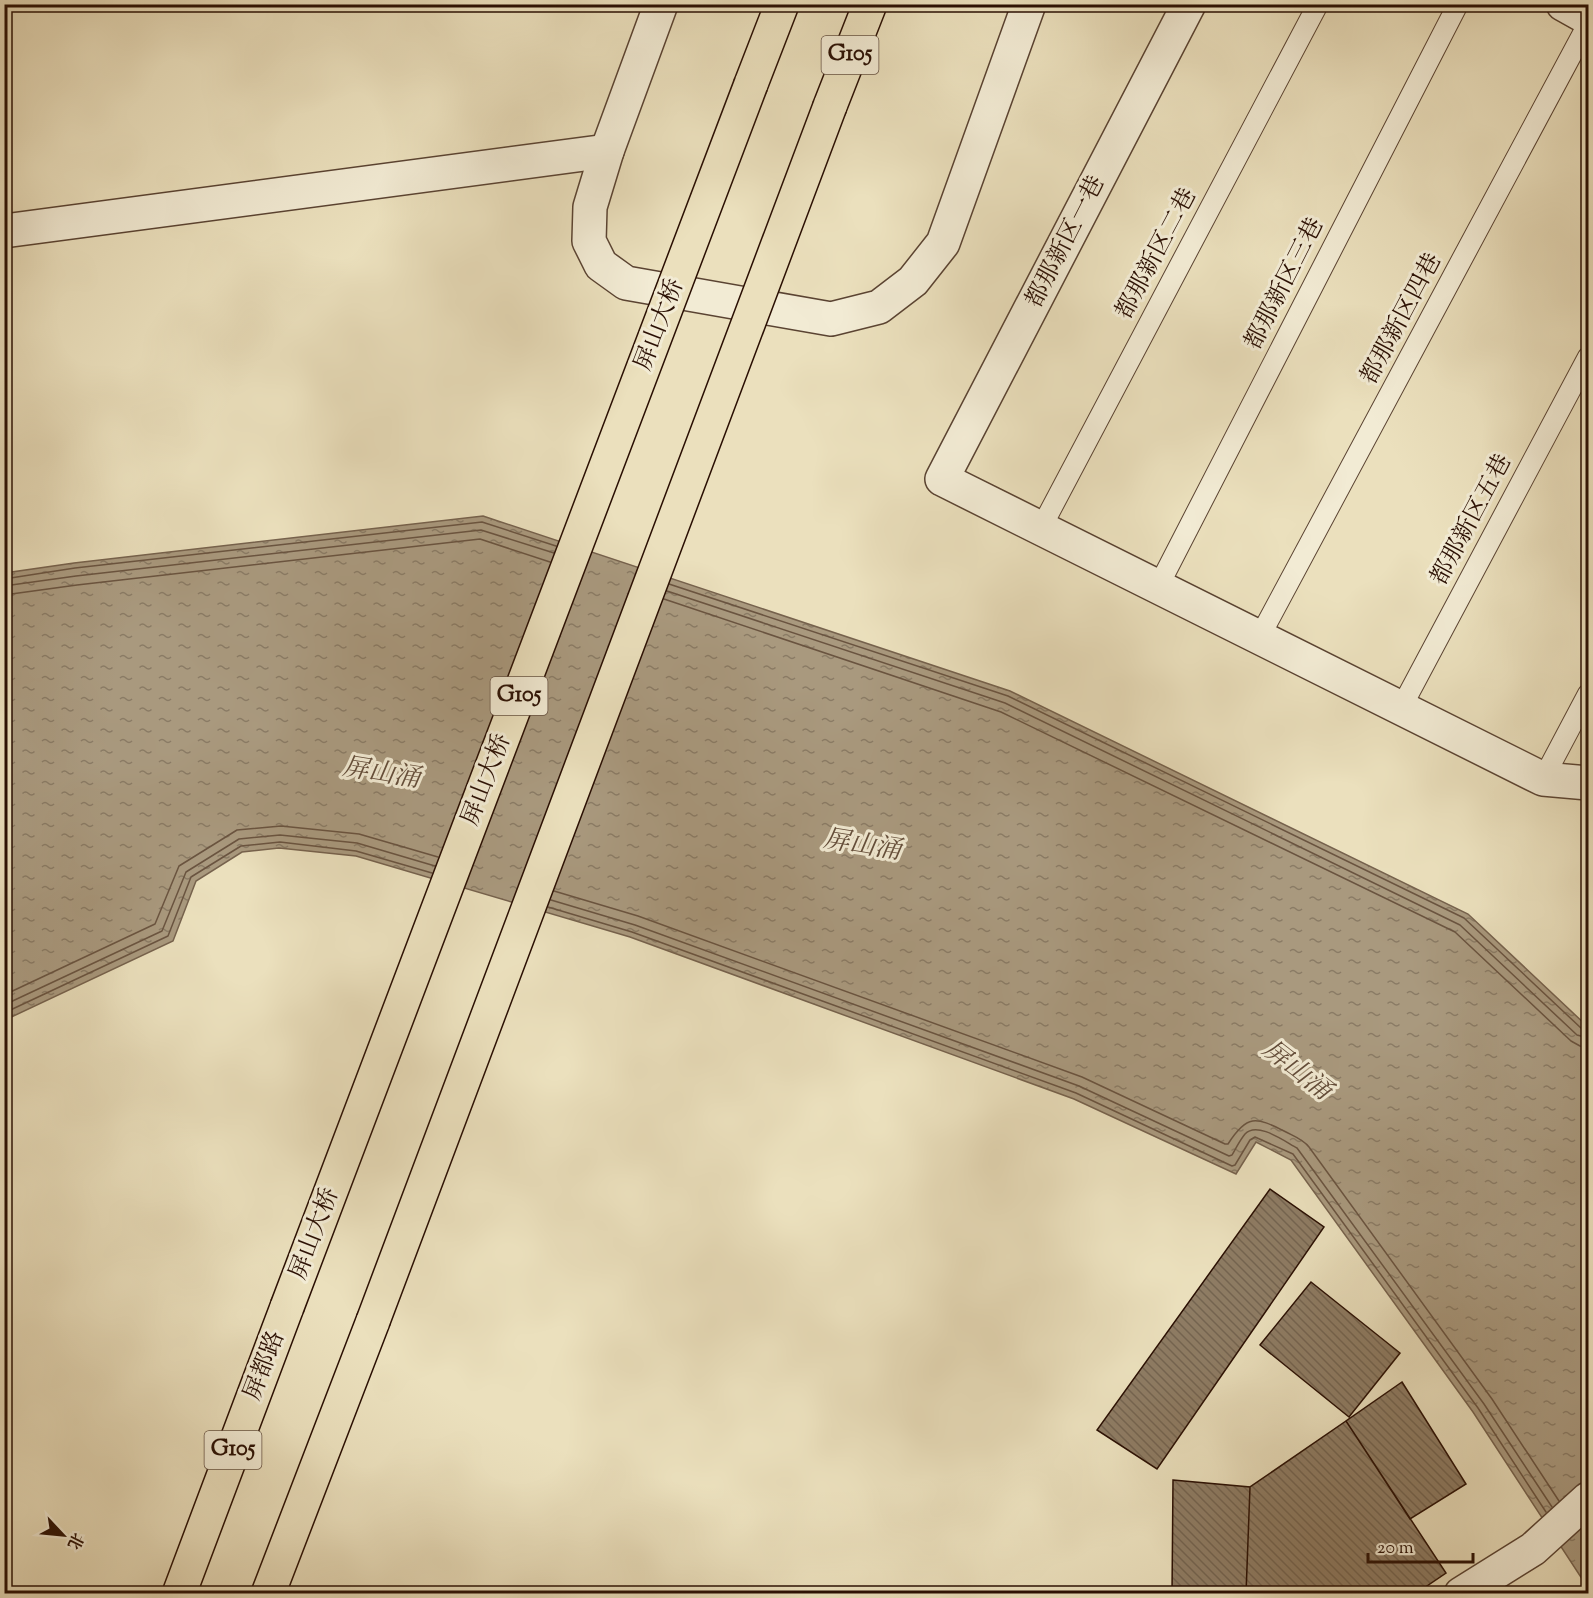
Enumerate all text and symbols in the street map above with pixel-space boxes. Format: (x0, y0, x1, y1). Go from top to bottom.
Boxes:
road number: G105 (822, 36, 878, 74)
street label: 都那新区一巷 (1018, 170, 1114, 314)
street label: 都那新区二巷 (1108, 182, 1206, 326)
street label: 都那新区三巷 (1237, 212, 1333, 356)
street label: 都那新区四巷 (1353, 247, 1451, 391)
street label: 屏山大桥 (627, 274, 693, 376)
street label: 都那新区五巷 (1423, 448, 1521, 592)
road number: G105 (490, 677, 548, 715)
street label: 屏山大桥 (454, 729, 520, 831)
water label: 屏山涌 (340, 750, 425, 799)
water label: 屏山涌 (821, 822, 906, 871)
water label: 屏山涌 (1254, 1032, 1340, 1111)
street label: 屏山大桥 (282, 1183, 348, 1285)
street label: 屏都路 (236, 1326, 294, 1406)
road number: G105 (204, 1431, 262, 1469)
north arrow (33, 1505, 93, 1565)
scale bar (1368, 1526, 1473, 1564)
text: 北 (60, 1528, 88, 1553)
text: 20 m (1377, 1536, 1414, 1562)

